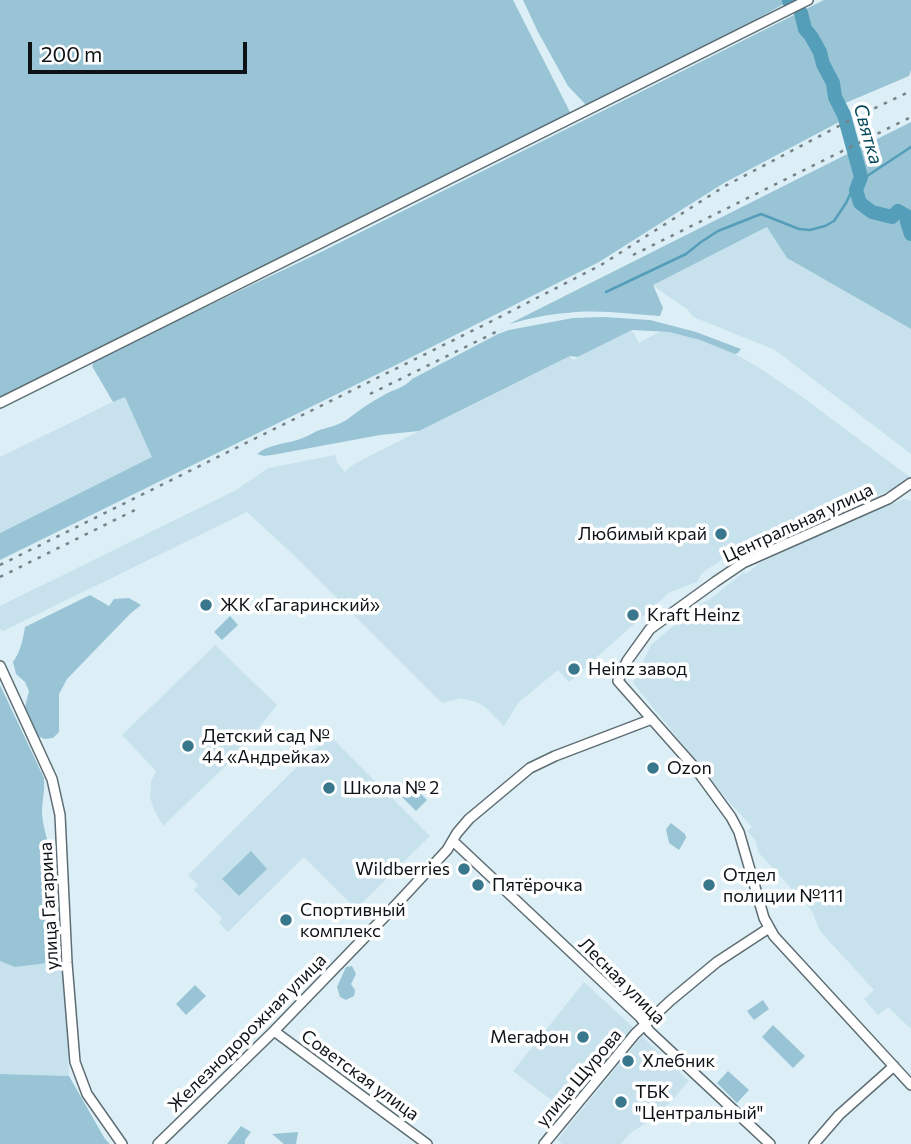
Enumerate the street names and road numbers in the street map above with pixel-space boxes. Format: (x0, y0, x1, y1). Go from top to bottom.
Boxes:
street label: Центральная улица (719, 479, 877, 567)
street label: улица Гагарина (35, 841, 63, 971)
street label: Лесная улица (574, 933, 670, 1029)
street label: Железнодорожная улица (163, 949, 331, 1117)
street label: Советская улица (297, 1025, 423, 1125)
street label: улица Щурова (532, 1025, 626, 1131)

